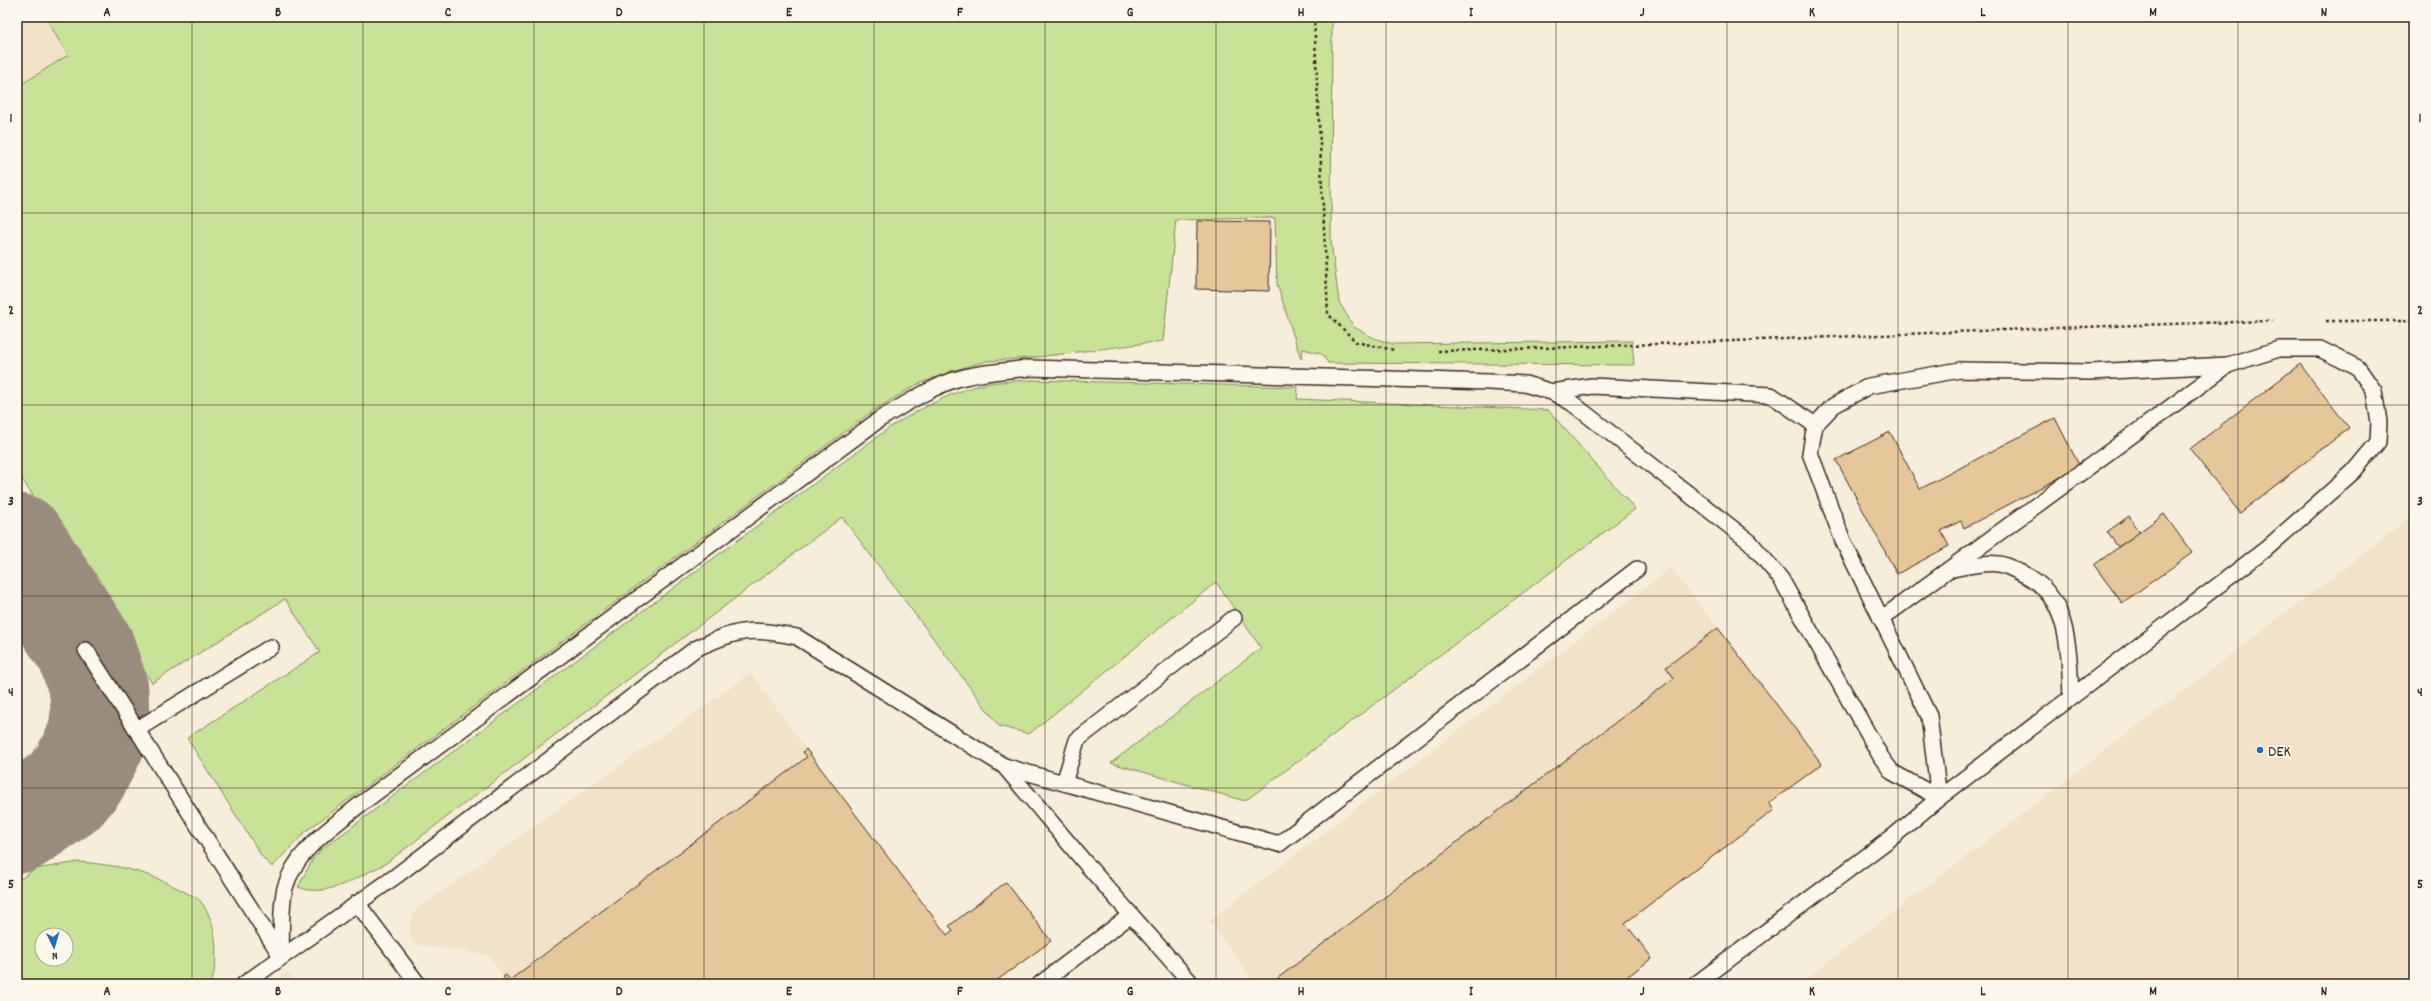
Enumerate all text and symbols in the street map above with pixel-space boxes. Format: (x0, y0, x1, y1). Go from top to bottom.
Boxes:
text: A (103, 4, 111, 23)
text: B (275, 4, 281, 23)
text: C (445, 4, 452, 23)
text: D (616, 4, 623, 23)
text: E (786, 4, 793, 23)
text: F (957, 4, 963, 23)
text: G (1127, 4, 1134, 23)
text: H (1298, 4, 1305, 23)
text: I (1469, 4, 1474, 23)
text: J (1640, 4, 1645, 23)
text: K (1809, 4, 1815, 23)
text: L (1980, 4, 1986, 23)
text: M (2149, 4, 2157, 23)
text: N (2321, 4, 2327, 23)
text: 1 (10, 110, 13, 129)
text: 1 (2419, 110, 2422, 129)
text: 2 (8, 302, 14, 321)
text: 2 (2417, 302, 2423, 321)
text: 3 (8, 493, 14, 512)
text: 3 (2417, 493, 2423, 512)
text: 4 (8, 684, 14, 703)
text: 4 (2417, 684, 2423, 703)
place label: DEK (2268, 741, 2291, 764)
marker: DEK (2255, 745, 2265, 755)
text: 5 (8, 876, 14, 895)
text: 5 (2417, 876, 2423, 895)
north arrow (34, 927, 74, 967)
text: N (51, 947, 58, 963)
text: A (103, 983, 111, 1001)
text: B (275, 983, 281, 1001)
text: C (445, 983, 452, 1001)
text: D (616, 983, 623, 1001)
text: E (786, 983, 793, 1001)
text: F (957, 983, 963, 1001)
text: G (1127, 983, 1134, 1001)
text: H (1298, 983, 1305, 1001)
text: I (1469, 983, 1474, 1001)
text: J (1640, 983, 1645, 1001)
text: K (1809, 983, 1815, 1001)
text: L (1980, 983, 1986, 1001)
text: M (2149, 983, 2157, 1001)
text: N (2321, 983, 2327, 1001)

